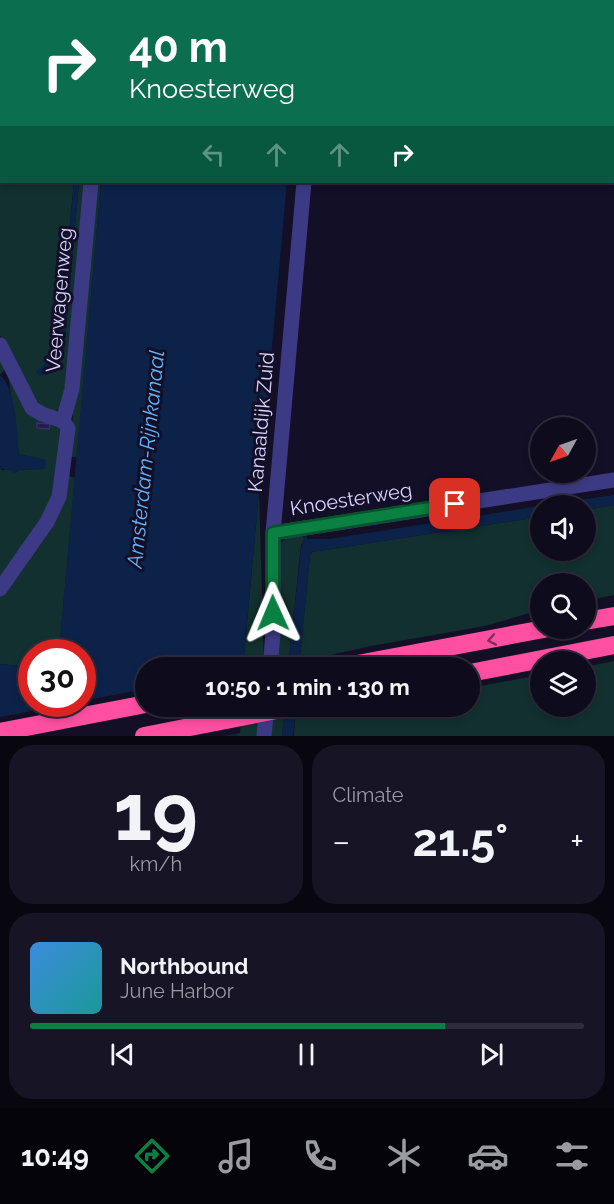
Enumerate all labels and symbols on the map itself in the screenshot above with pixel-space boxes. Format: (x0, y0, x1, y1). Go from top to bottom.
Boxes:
street label: Veerwagenweg (41, 227, 77, 373)
water label: Amsterdam-Rijnkanaal (122, 349, 169, 570)
street label: Kanaaldijk Zuid (243, 351, 279, 493)
north arrow (530, 417, 596, 483)
street label: Knoesterweg (288, 478, 414, 520)
pin (429, 478, 480, 529)
position arrow (241, 581, 305, 645)
one-way arrow (487, 633, 497, 646)
speed limit sign: 30 (18, 639, 96, 717)

